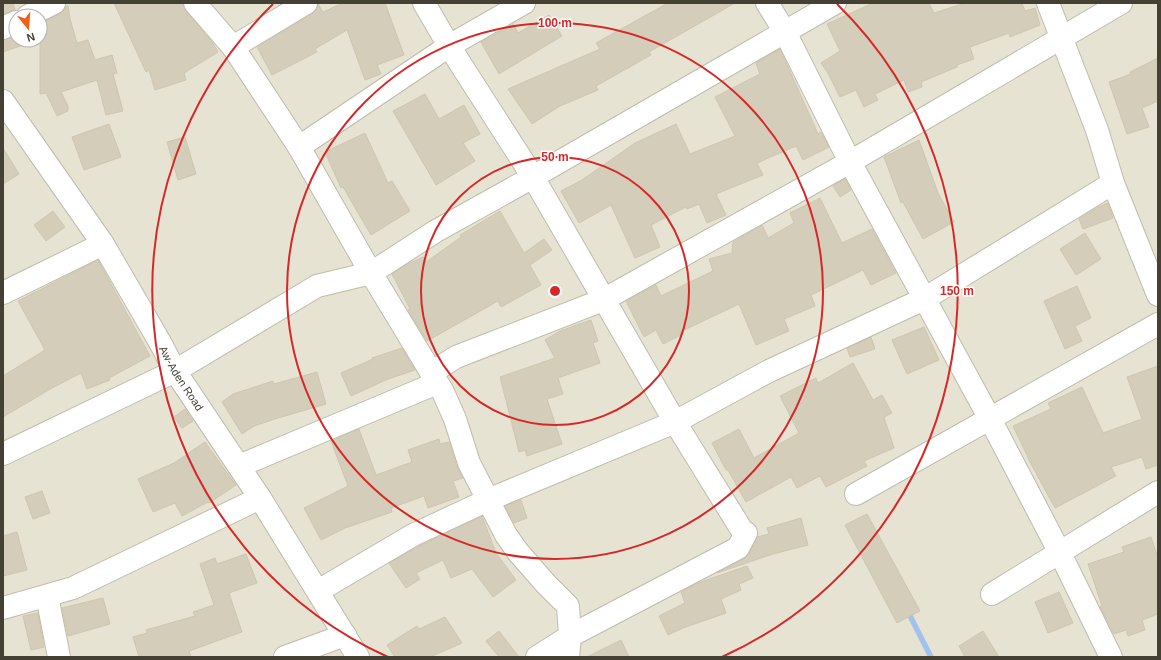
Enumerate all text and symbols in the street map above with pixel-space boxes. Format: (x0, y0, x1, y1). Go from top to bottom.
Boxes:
north arrow (8, 8, 48, 48)
text: 100 m (538, 16, 572, 30)
text: N (25, 31, 36, 44)
text: 50 m (541, 150, 569, 164)
centre of rings (548, 284, 562, 298)
text: 150 m (940, 284, 974, 298)
street label: Aw-Aden Road (157, 344, 206, 413)

